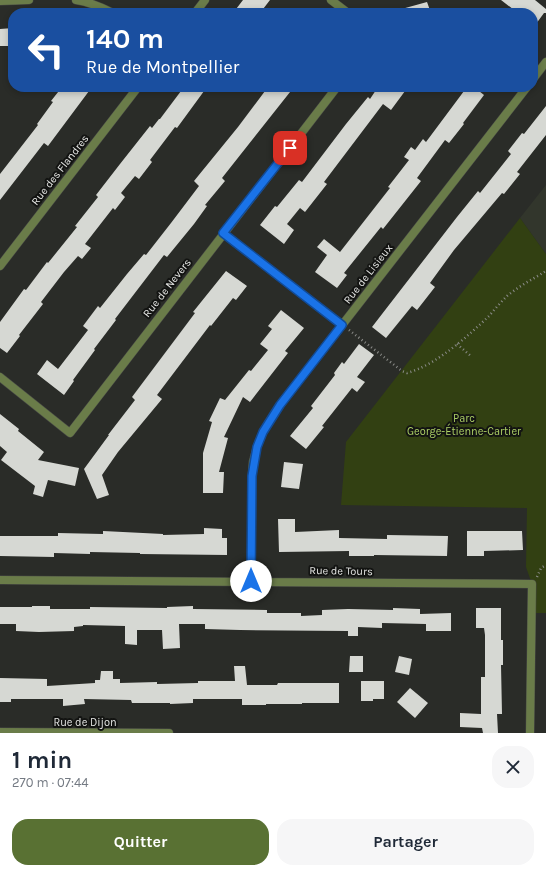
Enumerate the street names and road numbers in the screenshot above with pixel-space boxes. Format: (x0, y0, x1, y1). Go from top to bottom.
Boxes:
street label: Rue des Flandres (29, 132, 92, 208)
street label: Rue de Lisieux (341, 241, 395, 306)
street label: Rue de Nevers (140, 256, 194, 320)
street label: Rue de Tours (309, 564, 373, 578)
street label: Rue de Dijon (53, 716, 117, 729)

